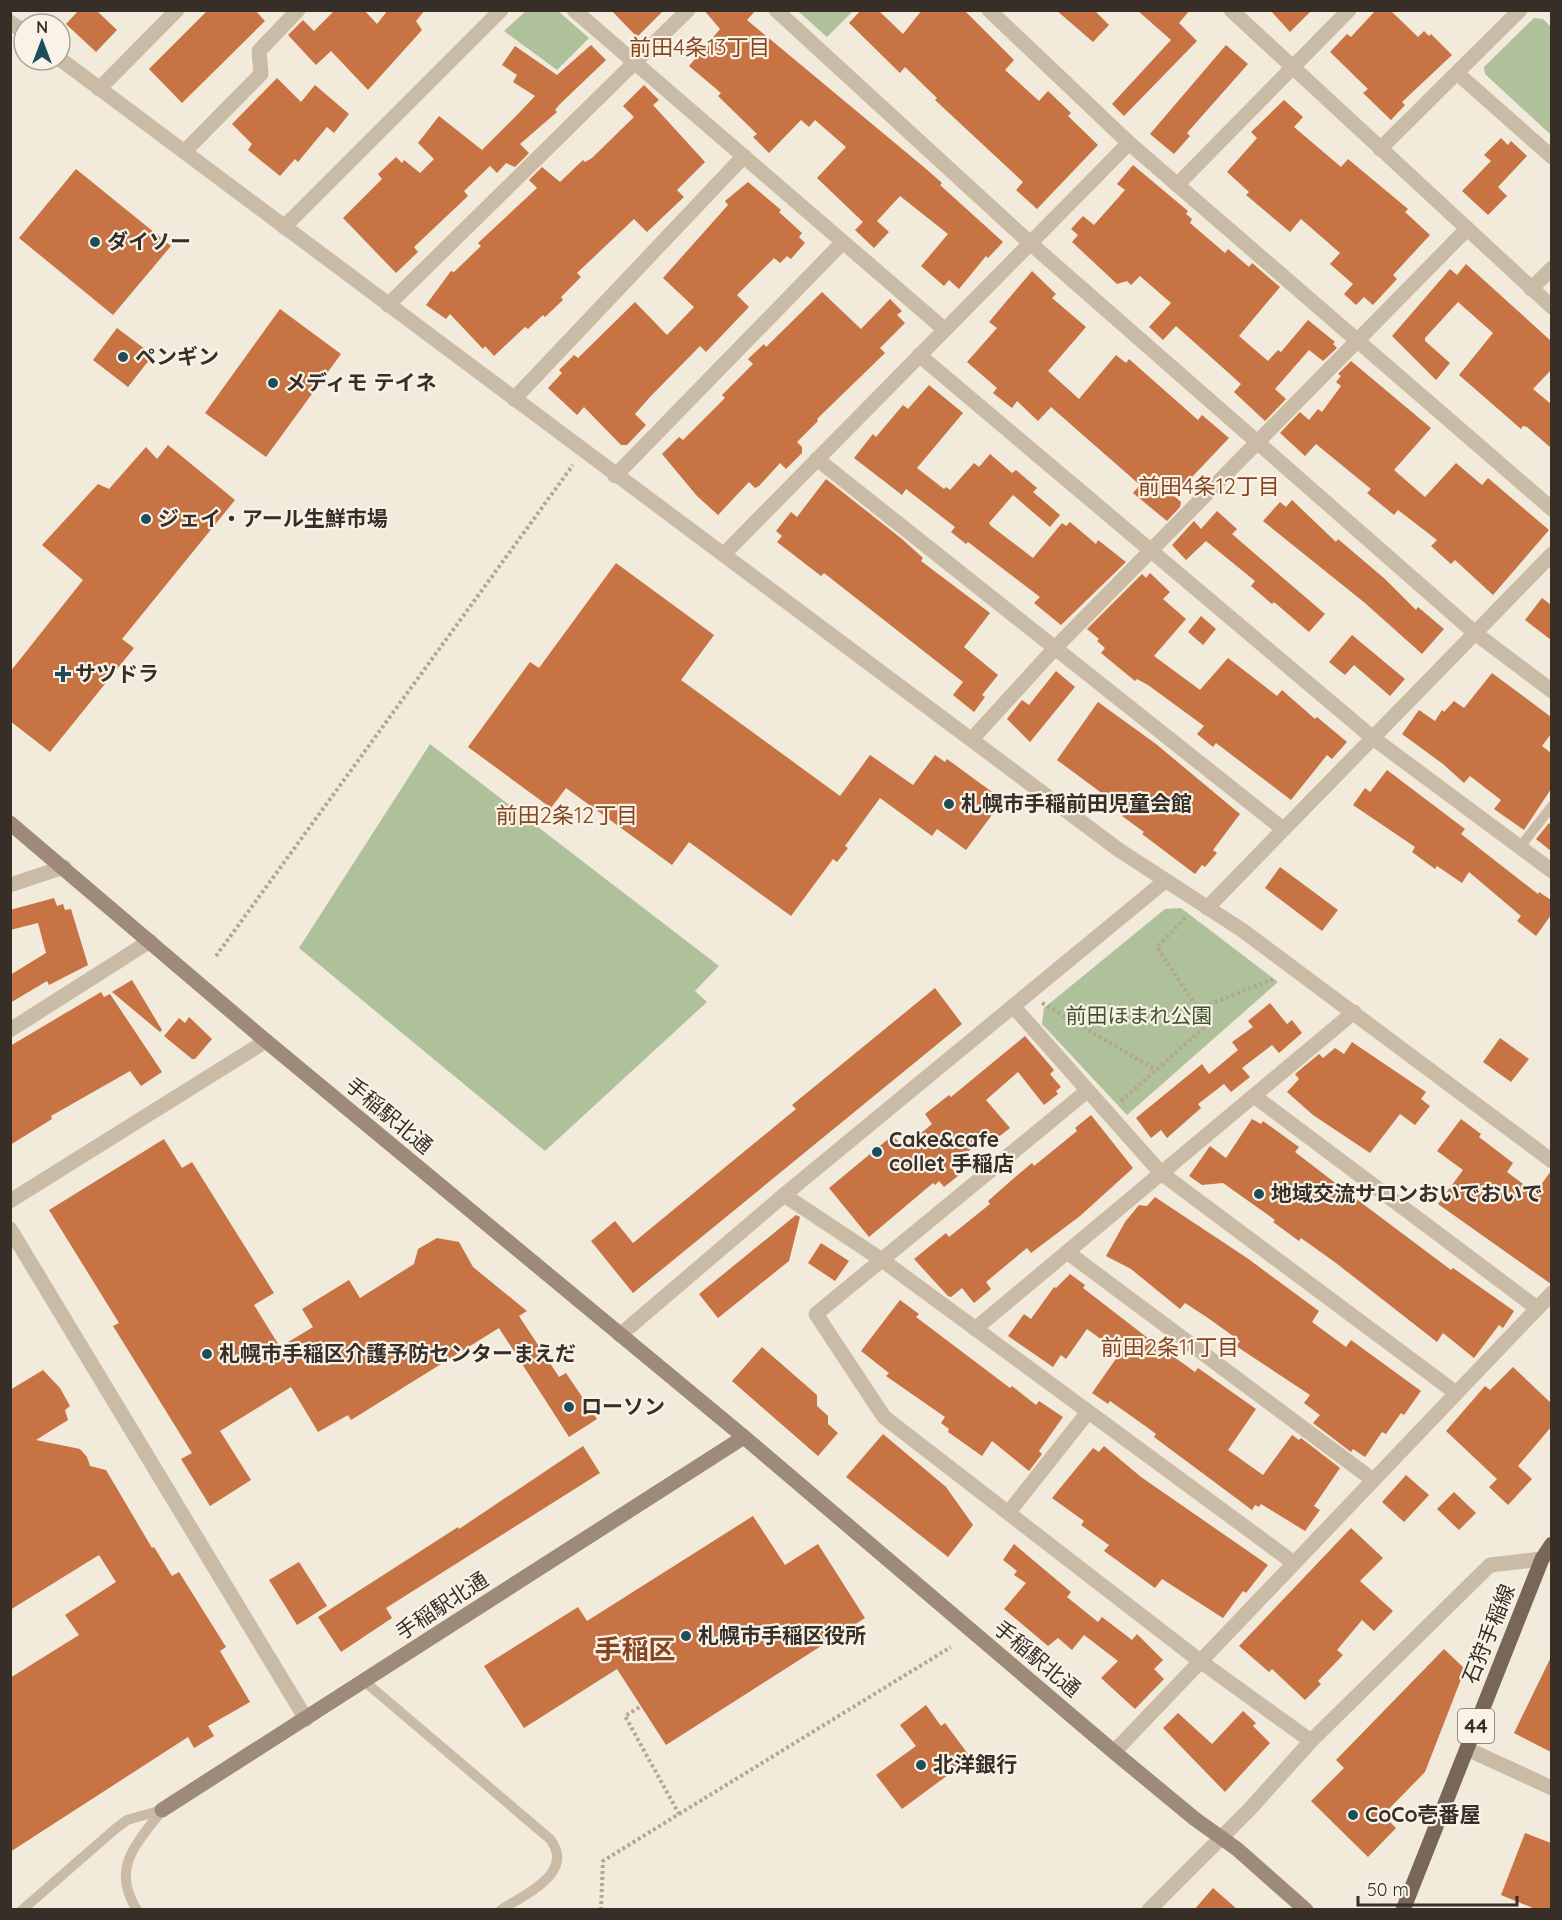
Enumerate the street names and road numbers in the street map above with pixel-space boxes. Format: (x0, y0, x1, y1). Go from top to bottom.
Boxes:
street label: 手稲駅北通 (341, 1072, 438, 1159)
street label: 手稲駅北通 (390, 1566, 493, 1645)
street label: 石狩手稲線 (1456, 1580, 1520, 1687)
street label: 手稲駅北通 (989, 1615, 1086, 1702)
road number: 44 (1458, 1709, 1494, 1743)

